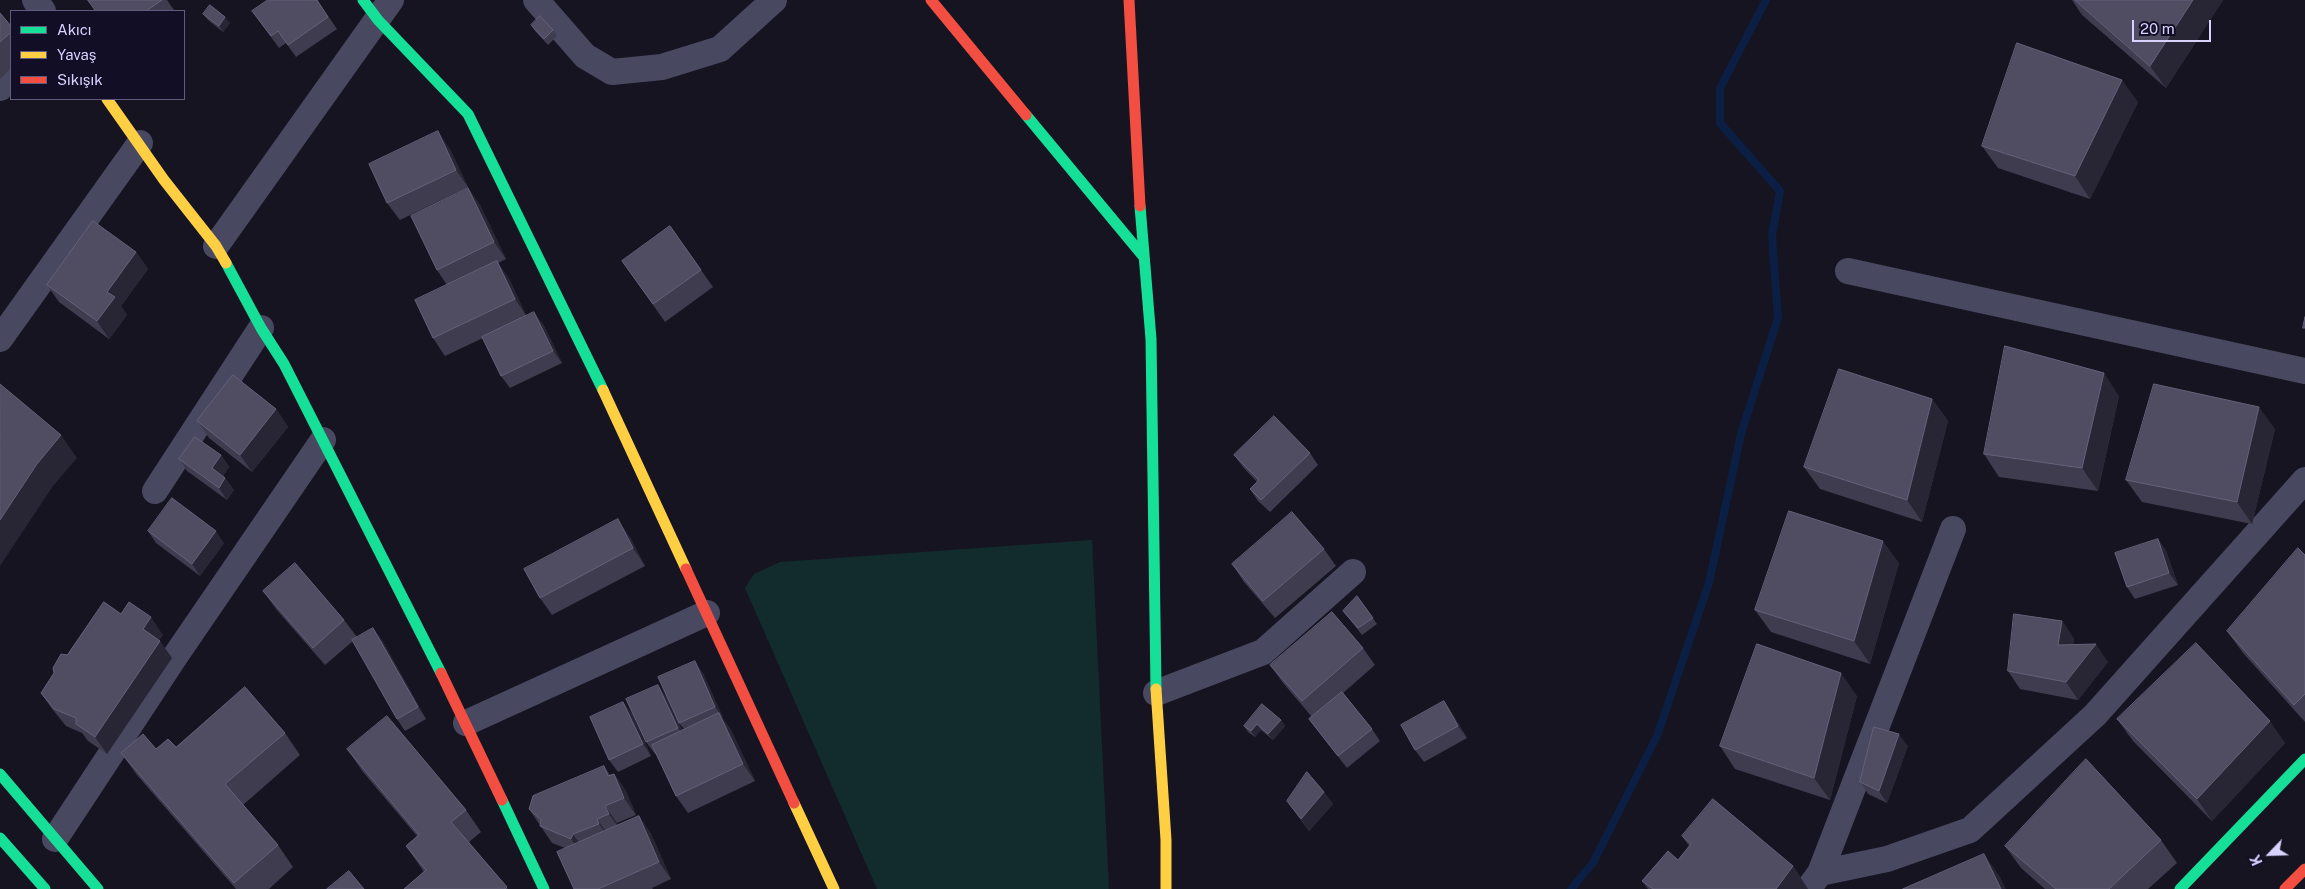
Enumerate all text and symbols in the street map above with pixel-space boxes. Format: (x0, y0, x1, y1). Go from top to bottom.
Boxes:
legend (10, 10, 185, 100)
scale bar (2135, 10, 2214, 42)
text: 20 m (2140, 20, 2175, 37)
text: Akıcı (57, 21, 91, 38)
text: Yavaş (57, 46, 96, 63)
text: Sıkışık (57, 71, 103, 88)
north arrow (2245, 829, 2295, 879)
text: K (2247, 852, 2266, 868)

